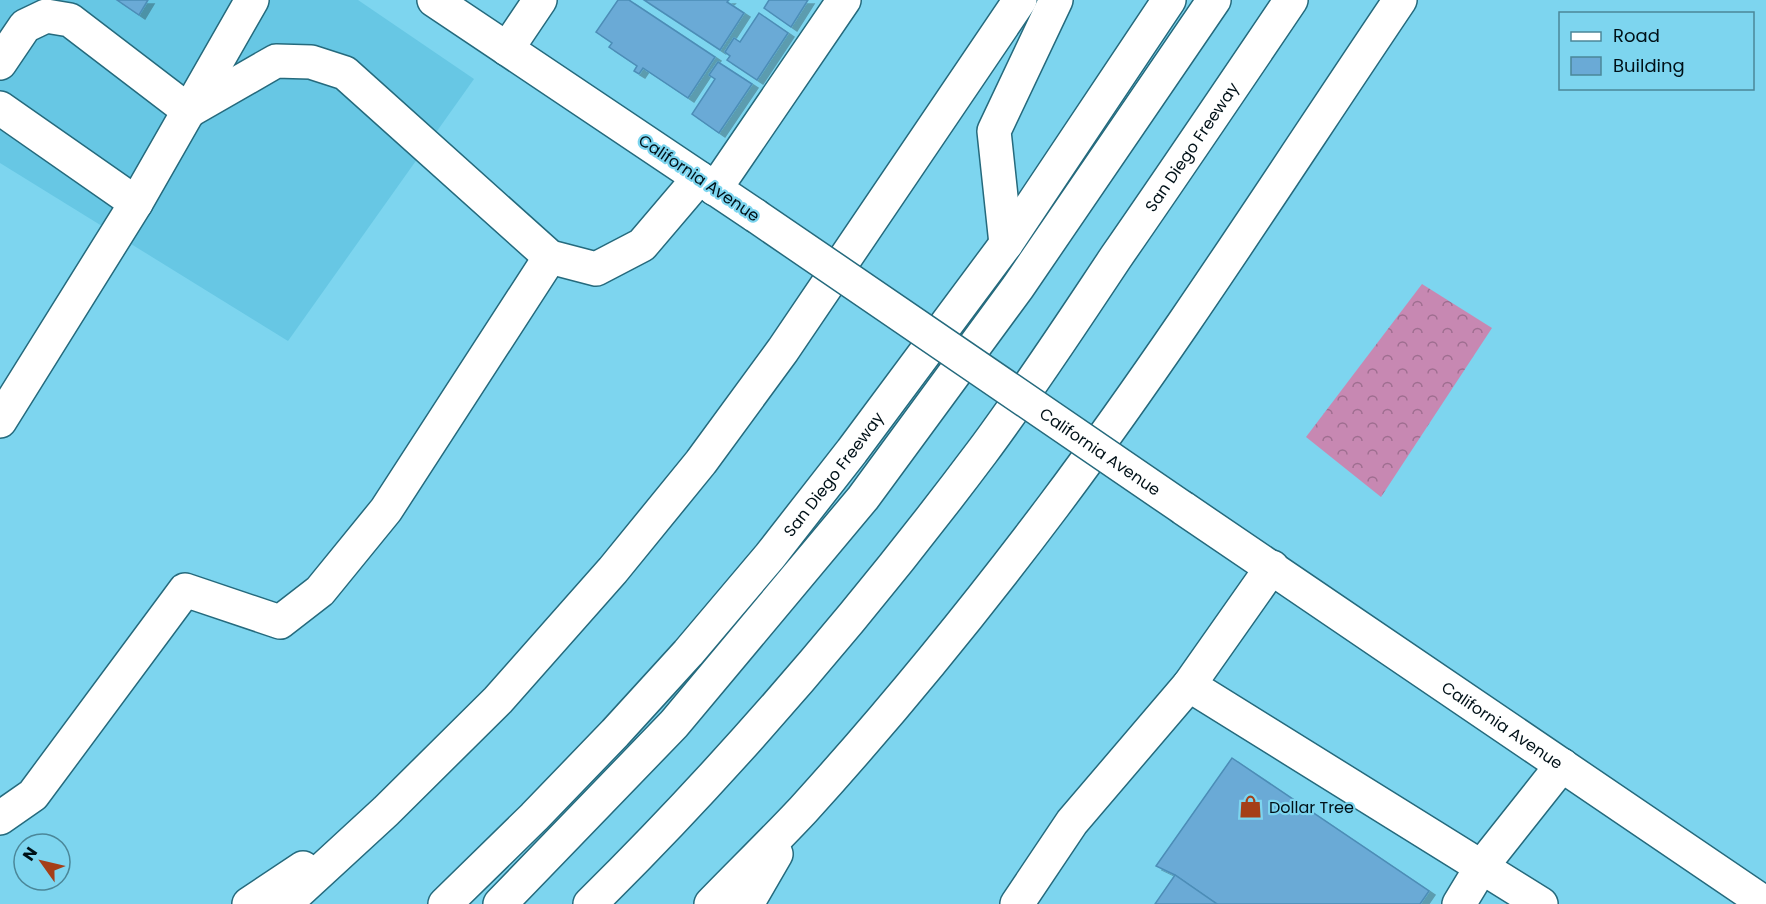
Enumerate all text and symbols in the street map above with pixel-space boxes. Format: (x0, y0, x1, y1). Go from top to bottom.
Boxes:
legend (1559, 12, 1754, 90)
text: Road (1613, 23, 1660, 48)
text: Building (1613, 53, 1685, 78)
street label: San Diego Freeway (1139, 78, 1244, 216)
street label: California Avenue (634, 129, 764, 227)
street label: California Avenue (1035, 402, 1165, 501)
street label: San Diego Freeway (778, 407, 889, 541)
street label: California Avenue (1437, 675, 1568, 774)
shop icon: Dollar Tree (1238, 794, 1264, 820)
place label: Dollar Tree (1269, 796, 1354, 819)
north arrow (12, 832, 72, 892)
text: N (17, 842, 43, 865)

